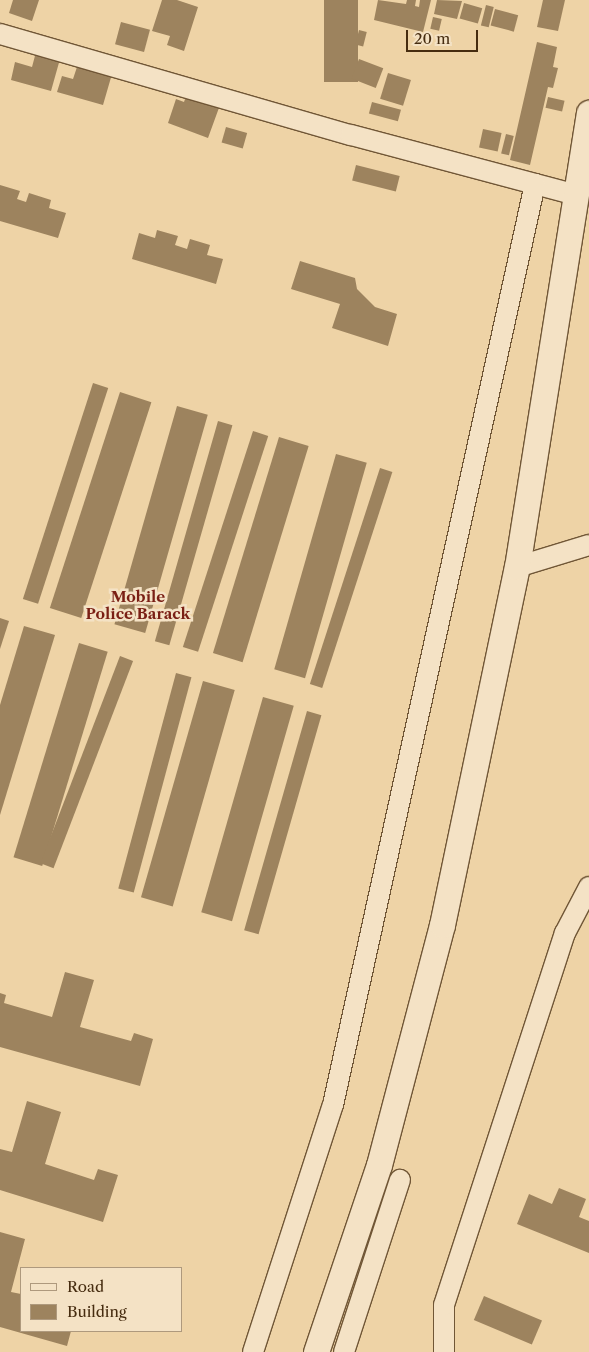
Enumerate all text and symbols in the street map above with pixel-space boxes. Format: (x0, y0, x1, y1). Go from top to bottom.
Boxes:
scale bar (409, 20, 482, 52)
text: 20 m (414, 29, 450, 48)
district label: Mobile Police Barack (86, 587, 190, 622)
legend (20, 1267, 182, 1332)
text: Road (67, 1277, 104, 1296)
text: Building (67, 1302, 127, 1321)

